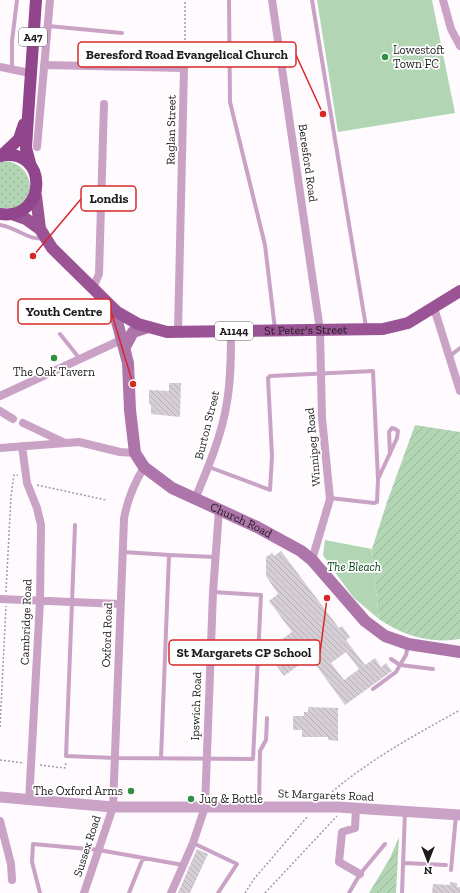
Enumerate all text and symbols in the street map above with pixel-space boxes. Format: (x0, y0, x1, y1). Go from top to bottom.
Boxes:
road number: A47 (19, 28, 47, 46)
callout: Beresford Road Evangelical Church (78, 42, 296, 67)
place label: Lowestoft Town FC (393, 43, 445, 71)
text: Beresford Road Evangelical Church (86, 47, 289, 62)
marker: Lowestoft Town FC (380, 52, 390, 62)
street label: Raglan Street (163, 94, 179, 165)
street label: Beresford Road (296, 123, 320, 203)
callout: Londis (81, 186, 136, 211)
text: Londis (89, 191, 129, 206)
callout: Youth Centre (18, 299, 111, 324)
text: Youth Centre (26, 304, 103, 319)
road number: A1144 (215, 322, 253, 340)
street label: St Peter's Street (264, 322, 348, 338)
marker: The Oak Tavern (49, 353, 59, 363)
place label: The Oak Tavern (13, 365, 95, 379)
street label: Burton Street (192, 388, 222, 461)
street label: Winnipeg Road (303, 407, 323, 487)
street label: Church Road (208, 499, 275, 541)
park label: The Bleach (327, 560, 381, 574)
street label: Cambridge Road (18, 578, 35, 665)
street label: Oxford Road (99, 602, 115, 668)
callout: St Margarets CP School (169, 640, 320, 665)
text: St Margarets CP School (177, 645, 312, 660)
street label: Ipswich Road (188, 671, 204, 741)
place label: The Oxford Arms (33, 784, 123, 798)
marker: The Oxford Arms (126, 786, 136, 796)
street label: St Margarets Road (278, 786, 375, 804)
place label: Jug & Bottle (199, 792, 263, 806)
marker: Jug & Bottle (186, 794, 196, 804)
street label: Sussex Road (70, 813, 104, 879)
north arrow (408, 841, 448, 881)
text: N (423, 864, 432, 877)

